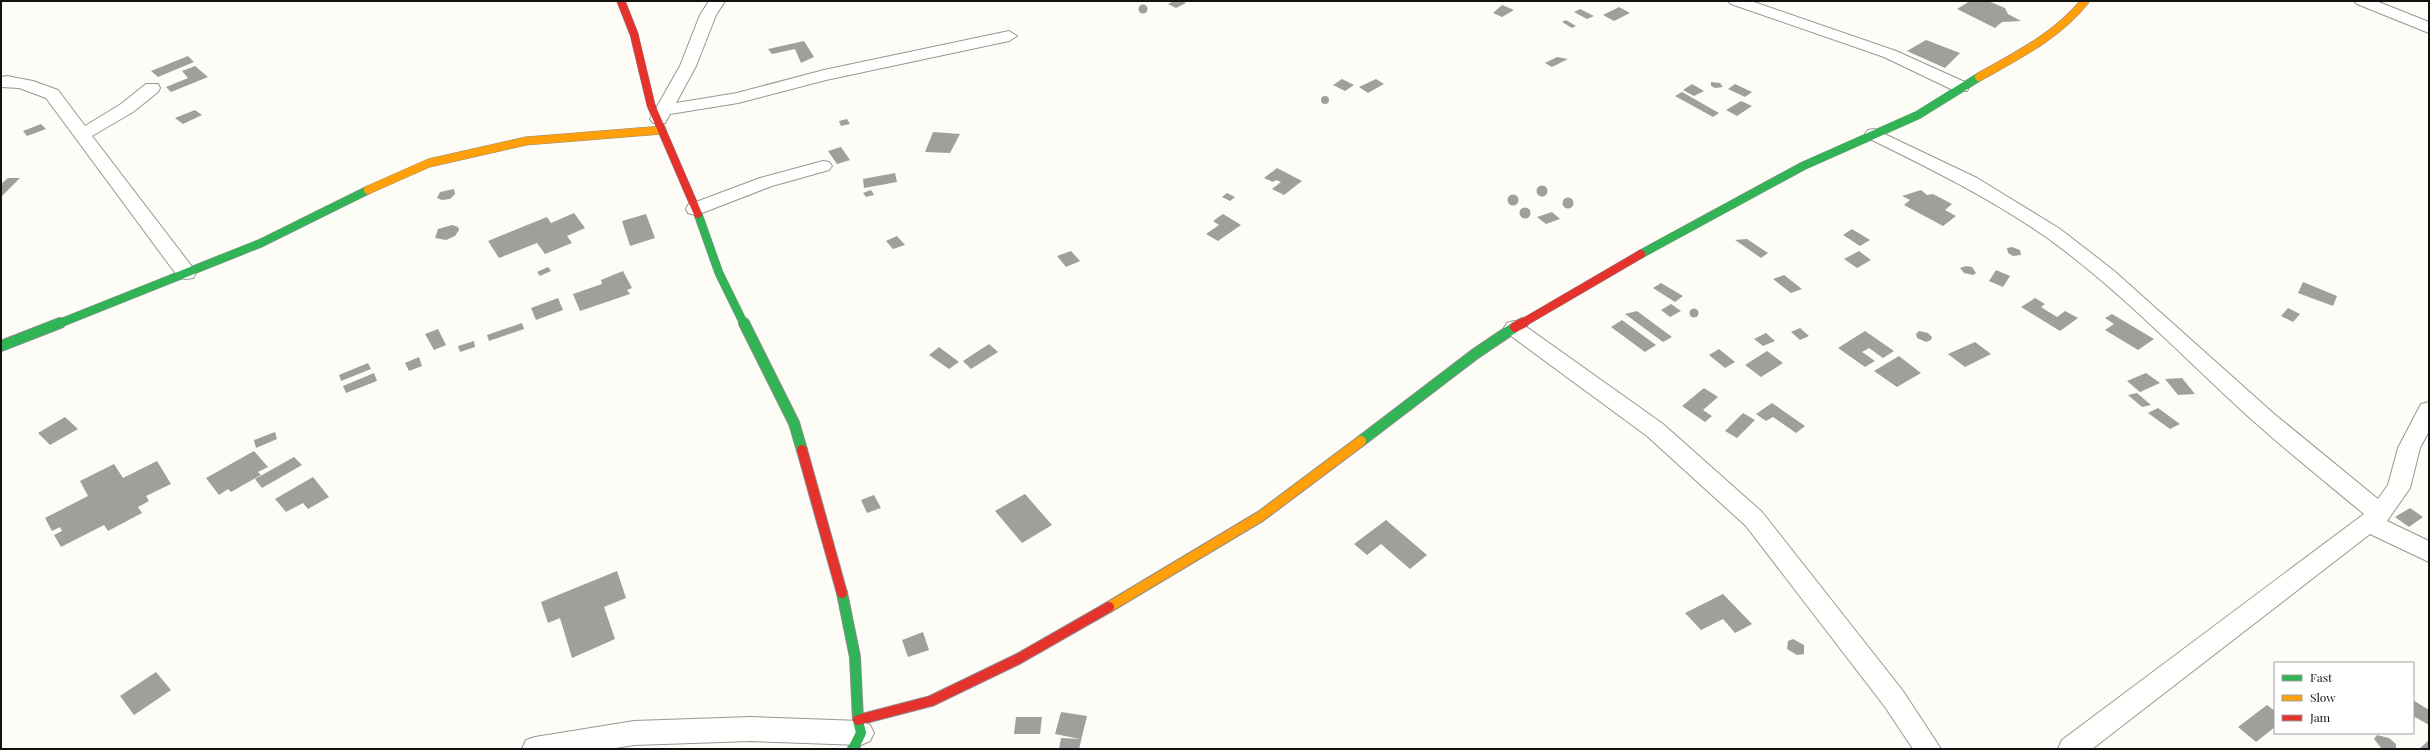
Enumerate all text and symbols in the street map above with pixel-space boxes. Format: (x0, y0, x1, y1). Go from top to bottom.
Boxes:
legend (2274, 662, 2414, 734)
text: Fast (2310, 669, 2333, 685)
text: Slow (2310, 689, 2336, 705)
text: Jam (2309, 709, 2331, 725)

